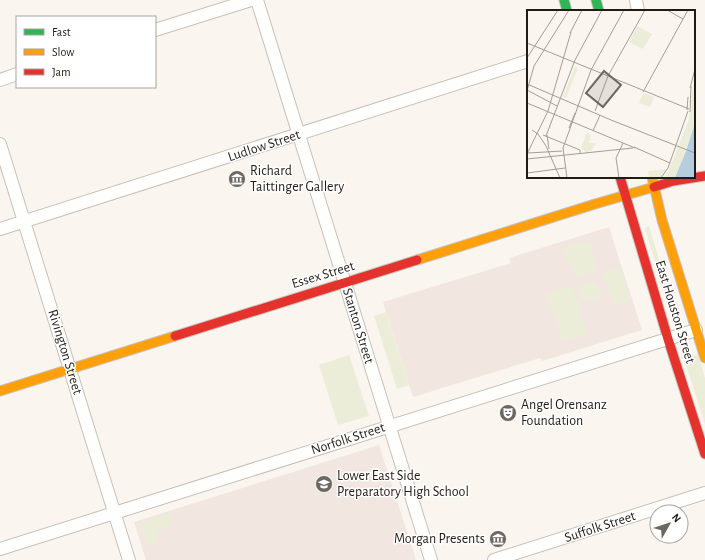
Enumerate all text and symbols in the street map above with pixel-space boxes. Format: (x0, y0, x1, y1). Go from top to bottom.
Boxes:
inset map (527, 10, 695, 178)
legend (16, 16, 156, 88)
text: Fast (52, 26, 71, 38)
text: Slow (52, 46, 74, 58)
text: Jam (52, 66, 71, 78)
street label: Ludlow Street (226, 128, 302, 164)
place label: Richard Taittinger Gallery (250, 164, 344, 194)
museum icon: Richard Taittinger Gallery (227, 169, 247, 189)
street label: Essex Street (290, 259, 357, 291)
street label: East Houston Street (653, 259, 697, 366)
street label: Stanton Street (340, 287, 376, 366)
street label: Rivington Street (45, 308, 85, 397)
place label: Angel Orensanz Foundation (521, 398, 607, 428)
theatre icon: Angel Orensanz Foundation (498, 403, 518, 423)
street label: Norfolk Street (309, 420, 387, 457)
place label: Lower East Side Preparatory High School (337, 469, 469, 499)
school or university icon: Lower East Side Preparatory High School (314, 474, 334, 494)
north arrow (649, 504, 689, 544)
street label: Suffolk Street (563, 509, 638, 545)
text: N (670, 512, 683, 524)
museum icon: Morgan Presents (488, 529, 508, 549)
place label: Morgan Presents (394, 532, 485, 546)

